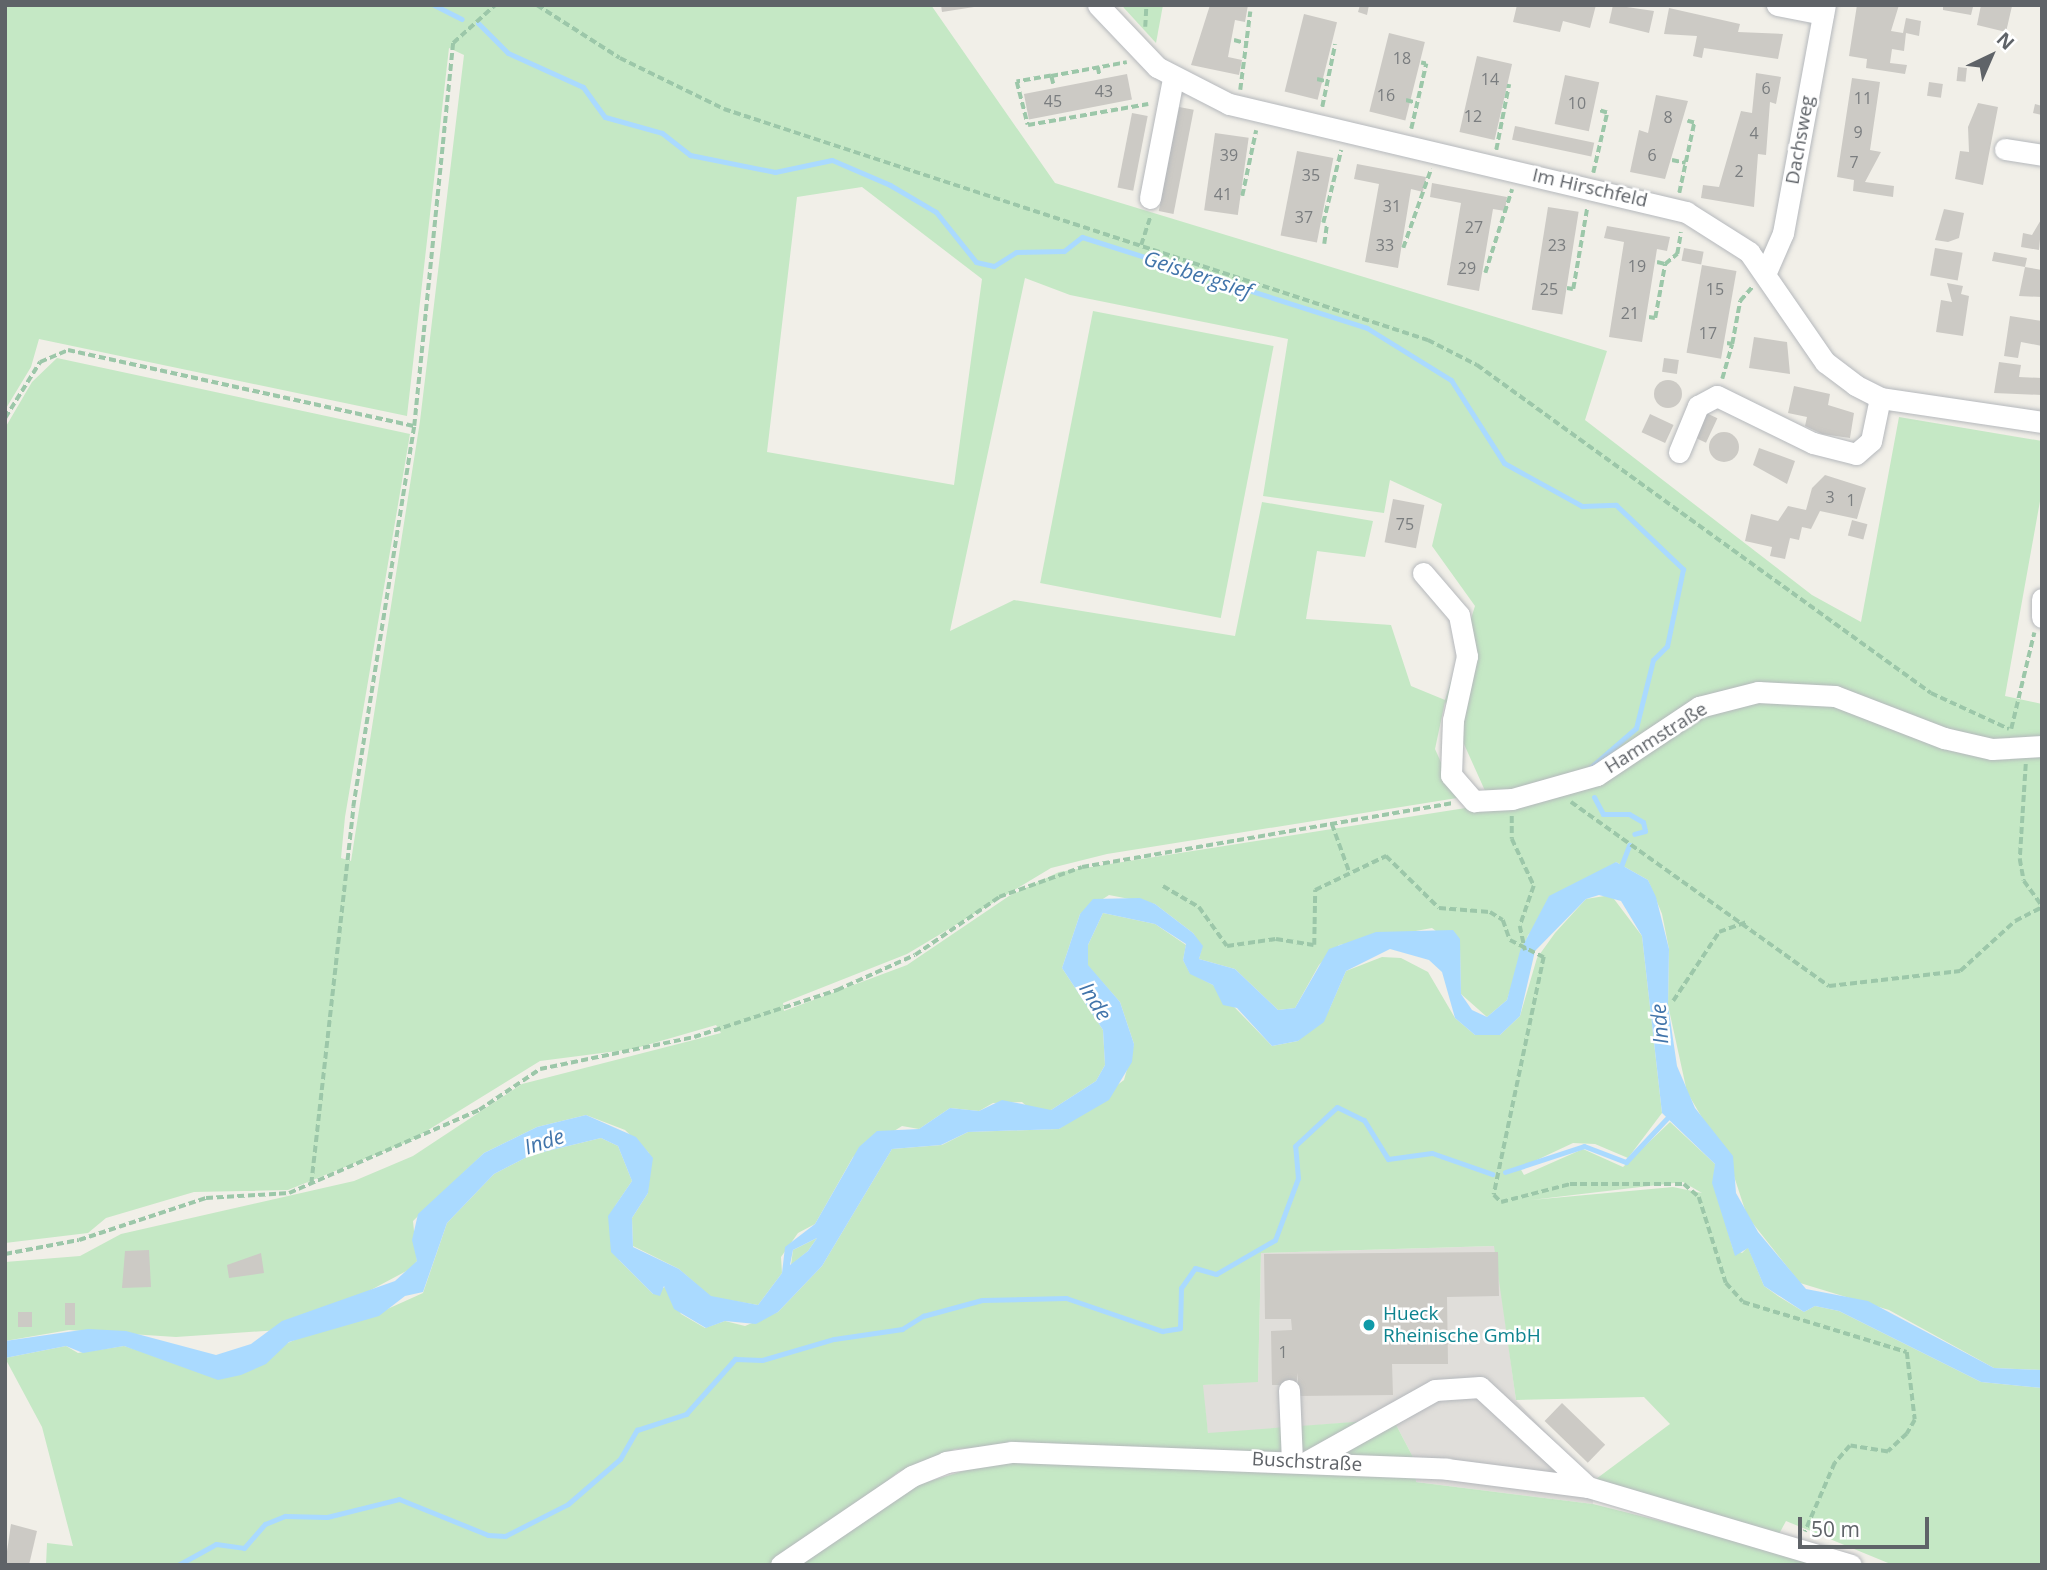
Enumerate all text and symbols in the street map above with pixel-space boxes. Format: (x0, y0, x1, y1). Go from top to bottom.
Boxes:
north arrow (1956, 21, 2026, 91)
text: N (1991, 26, 2020, 56)
house number: 18 (1393, 48, 1411, 68)
house number: 14 (1481, 69, 1499, 89)
house number: 6 (1761, 78, 1771, 98)
house number: 43 (1095, 81, 1113, 101)
house number: 16 (1377, 85, 1395, 105)
house number: 11 (1854, 88, 1872, 108)
house number: 45 (1044, 91, 1062, 111)
house number: 10 (1568, 93, 1586, 113)
street label: Dachsweg (1781, 94, 1819, 186)
house number: 12 (1464, 106, 1482, 126)
house number: 8 (1663, 107, 1673, 127)
house number: 9 (1853, 122, 1863, 142)
house number: 4 (1749, 123, 1759, 143)
house number: 39 (1220, 145, 1238, 165)
house number: 6 (1647, 145, 1657, 165)
house number: 7 (1849, 152, 1859, 172)
house number: 2 (1734, 161, 1744, 181)
street label: Im Hirschfeld (1530, 164, 1650, 212)
house number: 35 (1302, 165, 1320, 185)
house number: 41 (1214, 184, 1232, 204)
house number: 31 (1383, 196, 1401, 216)
house number: 37 (1295, 207, 1313, 227)
house number: 27 (1465, 217, 1483, 237)
house number: 33 (1376, 235, 1394, 255)
house number: 23 (1548, 235, 1566, 255)
water label: Geisbergsief (1141, 245, 1255, 303)
house number: 19 (1628, 256, 1646, 276)
house number: 29 (1458, 258, 1476, 278)
house number: 25 (1540, 279, 1558, 299)
house number: 15 (1706, 279, 1724, 299)
house number: 21 (1621, 303, 1639, 323)
house number: 17 (1699, 323, 1717, 343)
house number: 3 (1825, 487, 1835, 507)
house number: 1 (1846, 490, 1856, 510)
house number: 75 (1396, 514, 1414, 534)
street label: Hammstraße (1601, 697, 1711, 779)
water label: Inde (1075, 977, 1117, 1025)
water label: Inde (1645, 1003, 1673, 1045)
water label: Inde (521, 1123, 567, 1159)
place label: Hueck Rheinische GmbH (1383, 1303, 1541, 1347)
marker: Hueck Rheinische GmbH (1361, 1317, 1377, 1333)
house number: 1 (1278, 1342, 1288, 1362)
street label: Buschstraße (1251, 1448, 1363, 1476)
scale bar (1802, 1504, 1933, 1548)
text: 50 m (1811, 1515, 1860, 1543)

